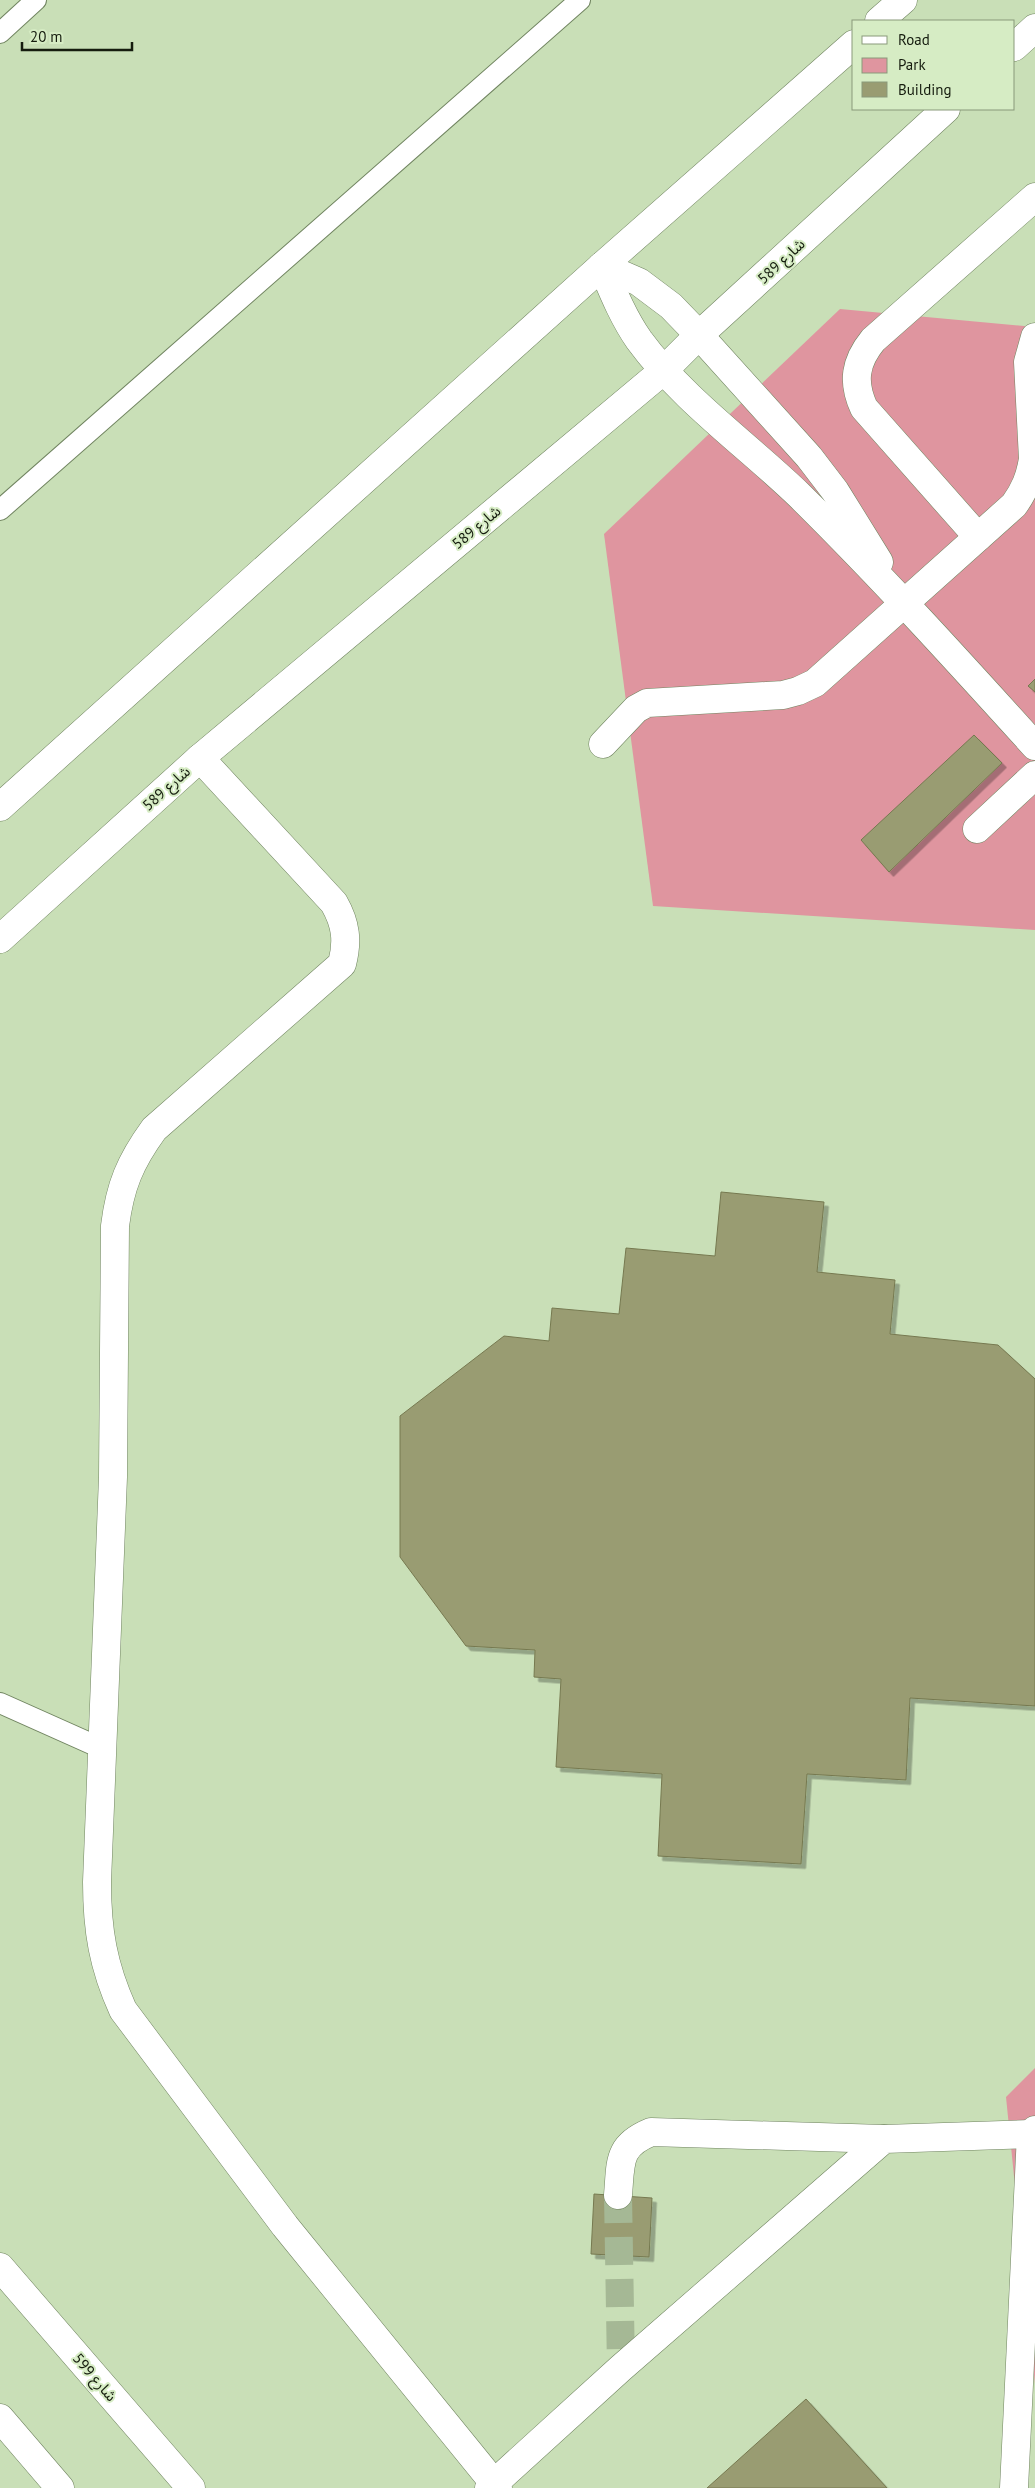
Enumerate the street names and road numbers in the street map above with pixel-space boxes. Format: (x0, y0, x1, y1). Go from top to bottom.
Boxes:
street label: شارع 589 (753, 234, 811, 290)
street label: شارع 589 (448, 501, 506, 555)
street label: شارع 589 (138, 761, 196, 817)
street label: شارع 599 (67, 2349, 121, 2407)

